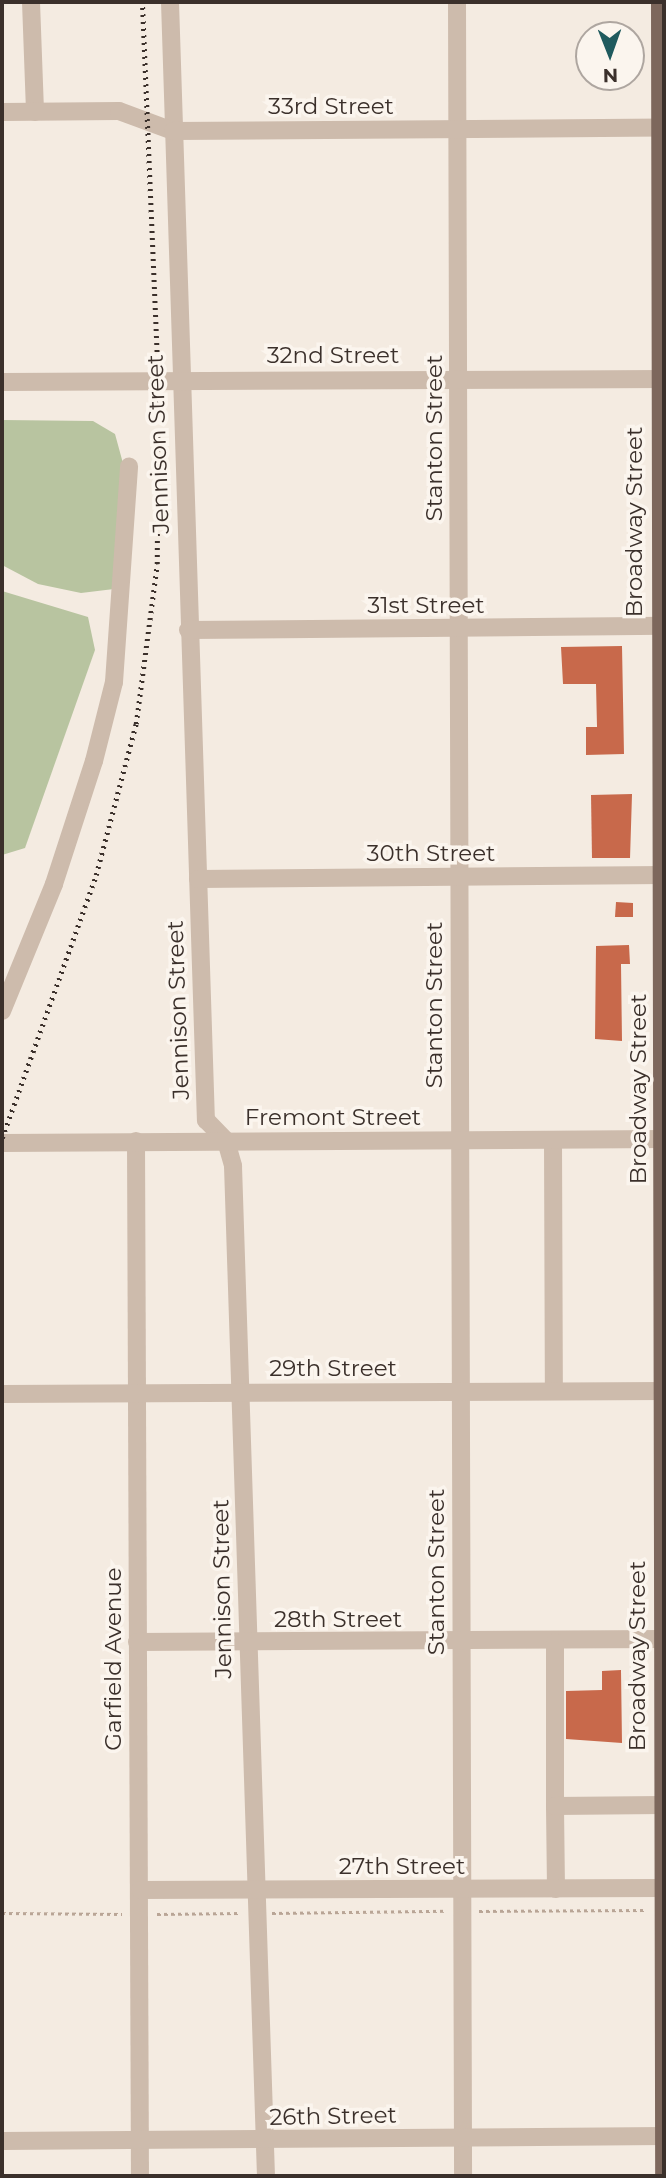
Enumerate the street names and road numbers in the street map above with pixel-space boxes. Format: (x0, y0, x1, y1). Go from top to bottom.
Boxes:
street label: 33rd Street (268, 92, 394, 120)
street label: 32nd Street (267, 341, 399, 369)
street label: Jennison Street (141, 354, 175, 534)
street label: Stanton Street (420, 355, 448, 521)
street label: Broadway Street (620, 427, 648, 617)
street label: 31st Street (367, 591, 485, 619)
street label: 30th Street (367, 839, 495, 867)
street label: Jennison Street (161, 920, 195, 1100)
street label: Stanton Street (420, 922, 448, 1088)
street label: Broadway Street (624, 994, 652, 1184)
street label: Fremont Street (245, 1103, 421, 1131)
street label: 29th Street (269, 1354, 397, 1382)
street label: Stanton Street (422, 1489, 450, 1655)
street label: Jennison Street (207, 1499, 237, 1679)
street label: Broadway Street (623, 1561, 651, 1751)
street label: Garfield Avenue (99, 1567, 127, 1751)
street label: 28th Street (274, 1605, 402, 1633)
street label: 27th Street (339, 1852, 465, 1880)
street label: 26th Street (269, 2101, 397, 2131)

